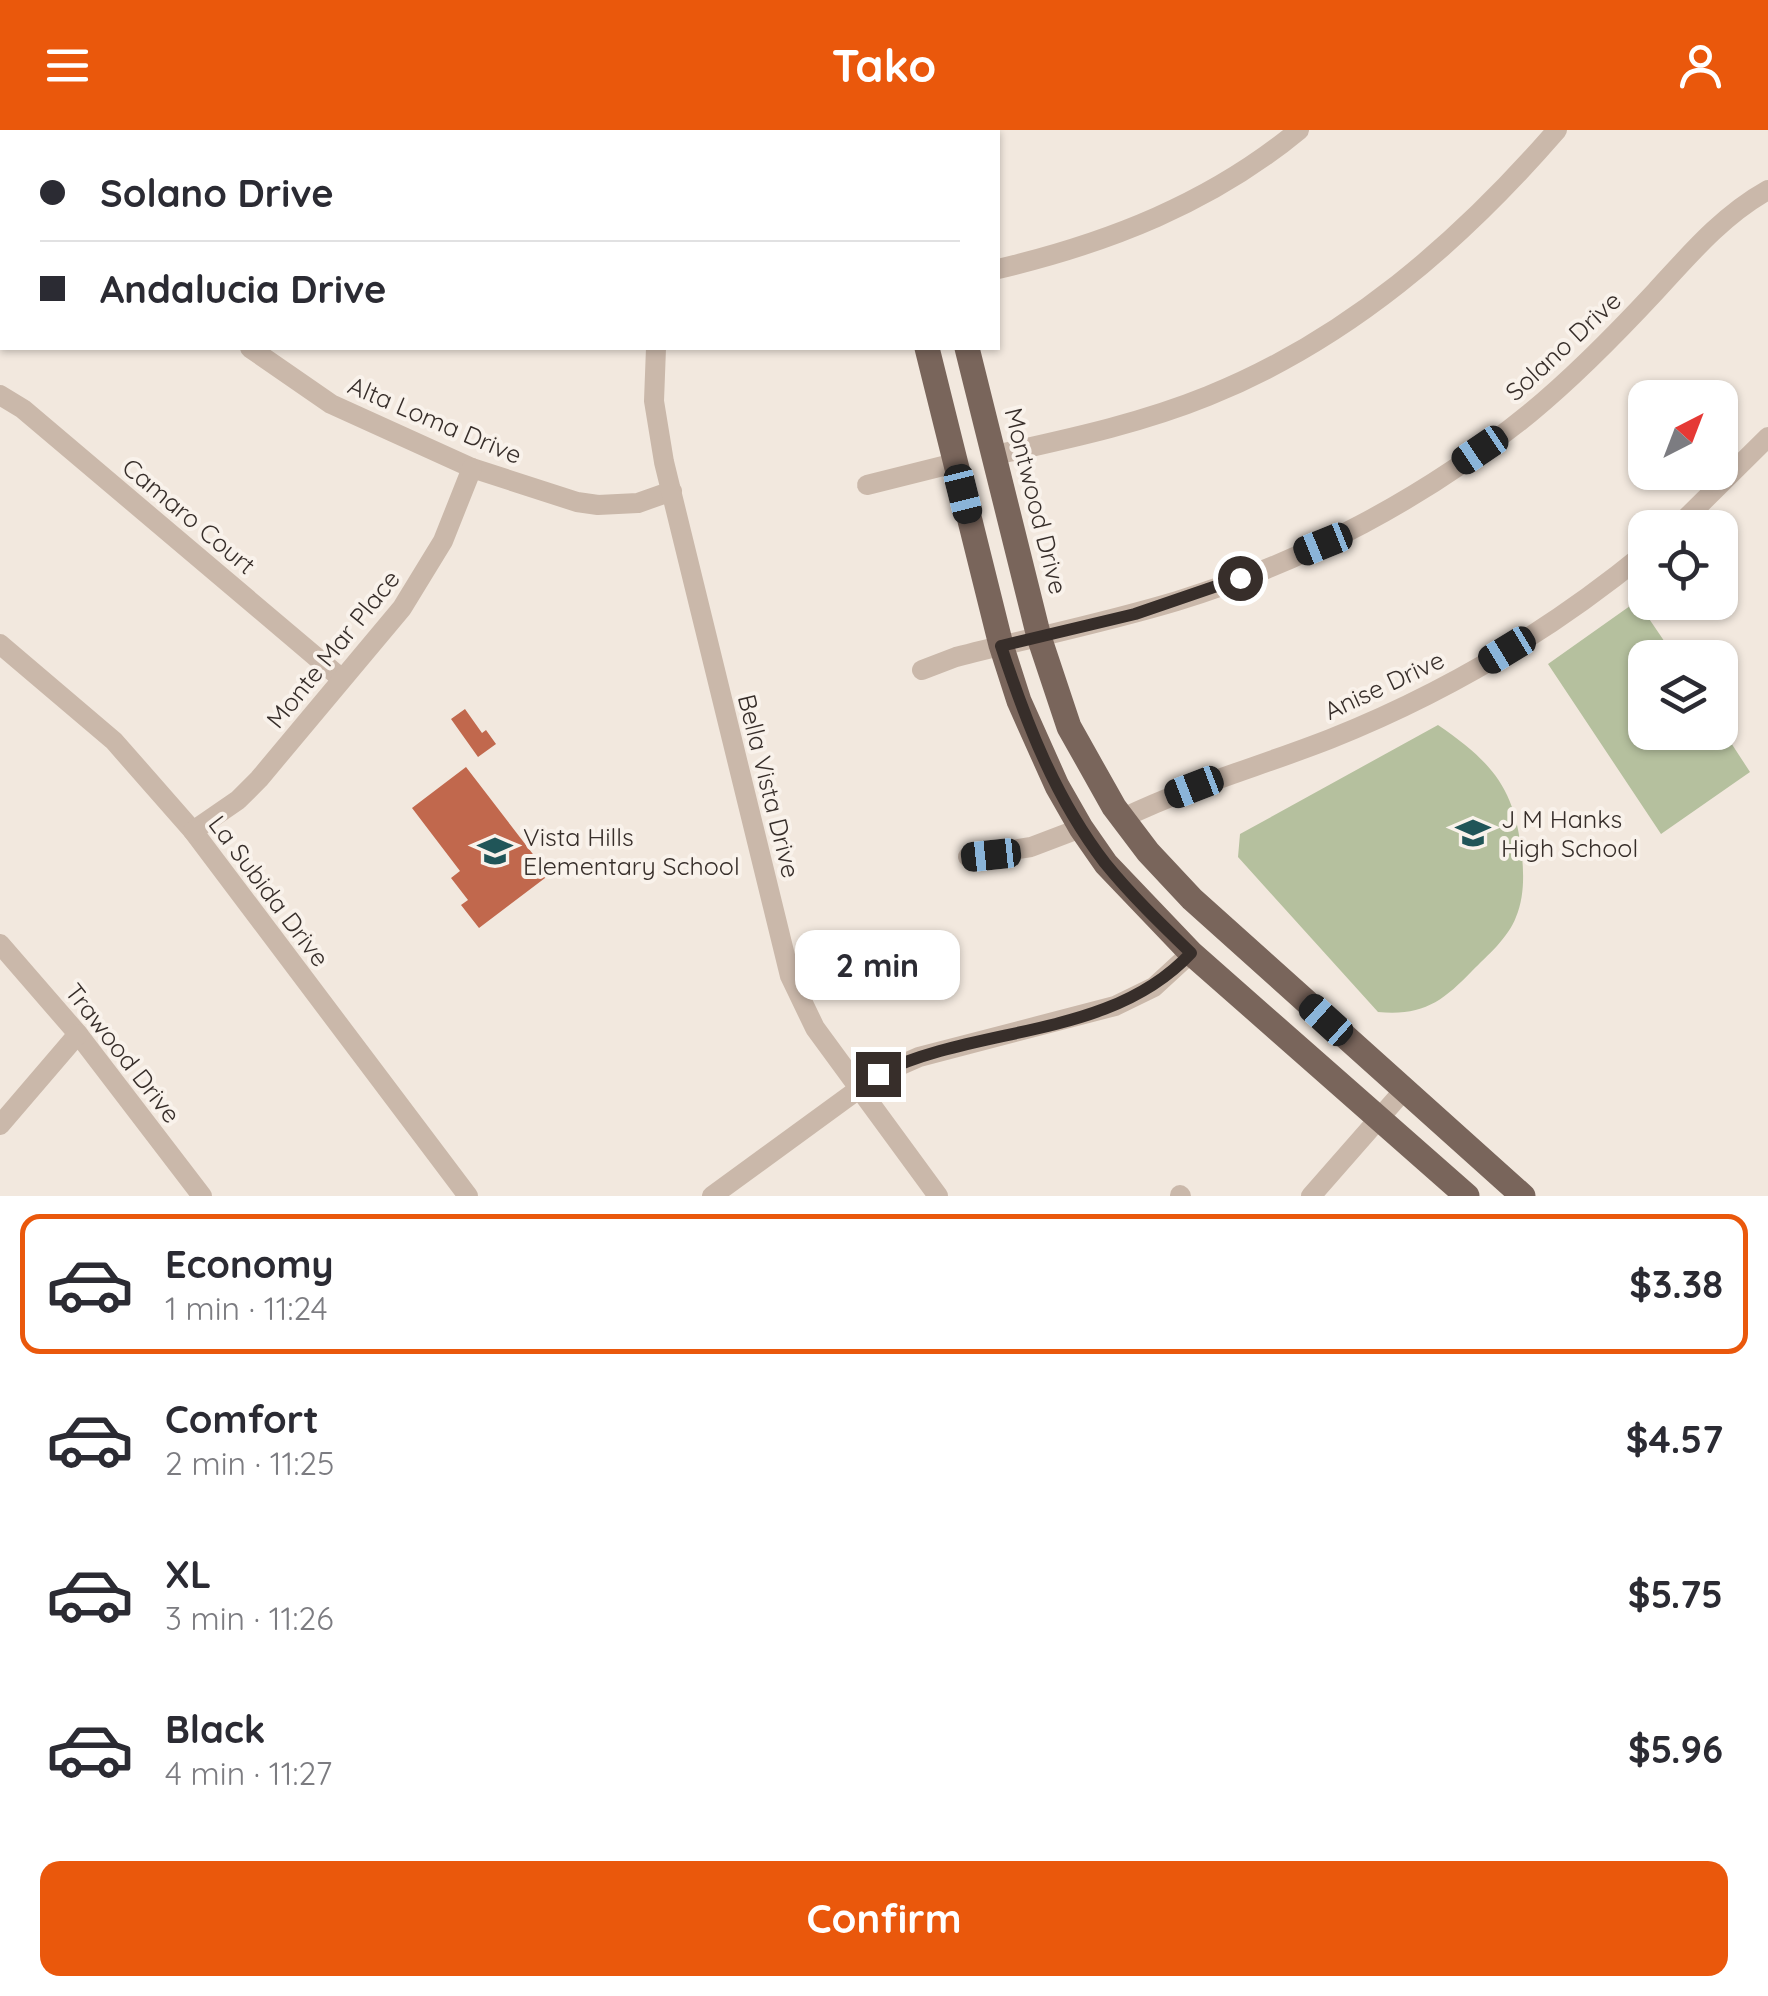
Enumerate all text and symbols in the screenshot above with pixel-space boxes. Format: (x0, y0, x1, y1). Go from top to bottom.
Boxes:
text: Tako (832, 37, 936, 93)
icon: menu (40, 38, 95, 93)
icon: person (1673, 38, 1728, 93)
text: Solano Drive (100, 169, 334, 217)
text: Andalucia Drive (100, 265, 386, 313)
street label: Solano Drive (1498, 284, 1627, 407)
street label: Alta Loma Drive (344, 369, 527, 470)
north arrow (1628, 380, 1738, 490)
map controls (1628, 380, 1738, 750)
street label: Montwood Drive (998, 405, 1075, 597)
car (1447, 421, 1513, 479)
street label: Camaro Court (116, 451, 262, 580)
car (941, 461, 985, 527)
button: locate (1628, 510, 1738, 620)
car (1290, 519, 1356, 569)
route start (1218, 556, 1263, 601)
street label: Monte Mar Place (259, 563, 406, 734)
car (1474, 622, 1540, 678)
button: layers (1628, 640, 1738, 750)
street label: Anise Drive (1319, 643, 1449, 726)
street label: Bella Vista Drive (732, 691, 807, 881)
car (1161, 762, 1227, 812)
place label: J M Hanks High School (1501, 803, 1638, 863)
street label: La Subida Drive (202, 809, 336, 972)
school or university icon: J M Hanks High School (1454, 814, 1492, 852)
place label: Vista Hills Elementary School (523, 821, 740, 881)
school or university icon: Vista Hills Elementary School (476, 832, 514, 870)
car (960, 837, 1022, 873)
callout: 2 min (796, 929, 960, 999)
text: 2 min (836, 945, 919, 985)
street label: Trawood Drive (59, 977, 188, 1129)
car (1294, 989, 1358, 1051)
route end (856, 1052, 901, 1097)
icon: car (45, 1239, 135, 1329)
text: Economy (165, 1240, 334, 1288)
text: $3.38 (1629, 1260, 1723, 1308)
text: 1 min · 11:24 (165, 1288, 328, 1328)
icon: car (45, 1394, 135, 1484)
text: Comfort (165, 1395, 319, 1443)
text: $4.57 (1626, 1415, 1723, 1463)
text: 2 min · 11:25 (165, 1443, 335, 1483)
icon: car (45, 1549, 135, 1639)
text: XL (165, 1550, 211, 1598)
text: $5.75 (1628, 1570, 1723, 1618)
text: 3 min · 11:26 (165, 1598, 333, 1638)
icon: car (45, 1704, 135, 1794)
text: Black (165, 1705, 265, 1753)
text: $5.96 (1628, 1725, 1723, 1773)
text: 4 min · 11:27 (165, 1753, 332, 1793)
button: Confirm (40, 1861, 1728, 1976)

